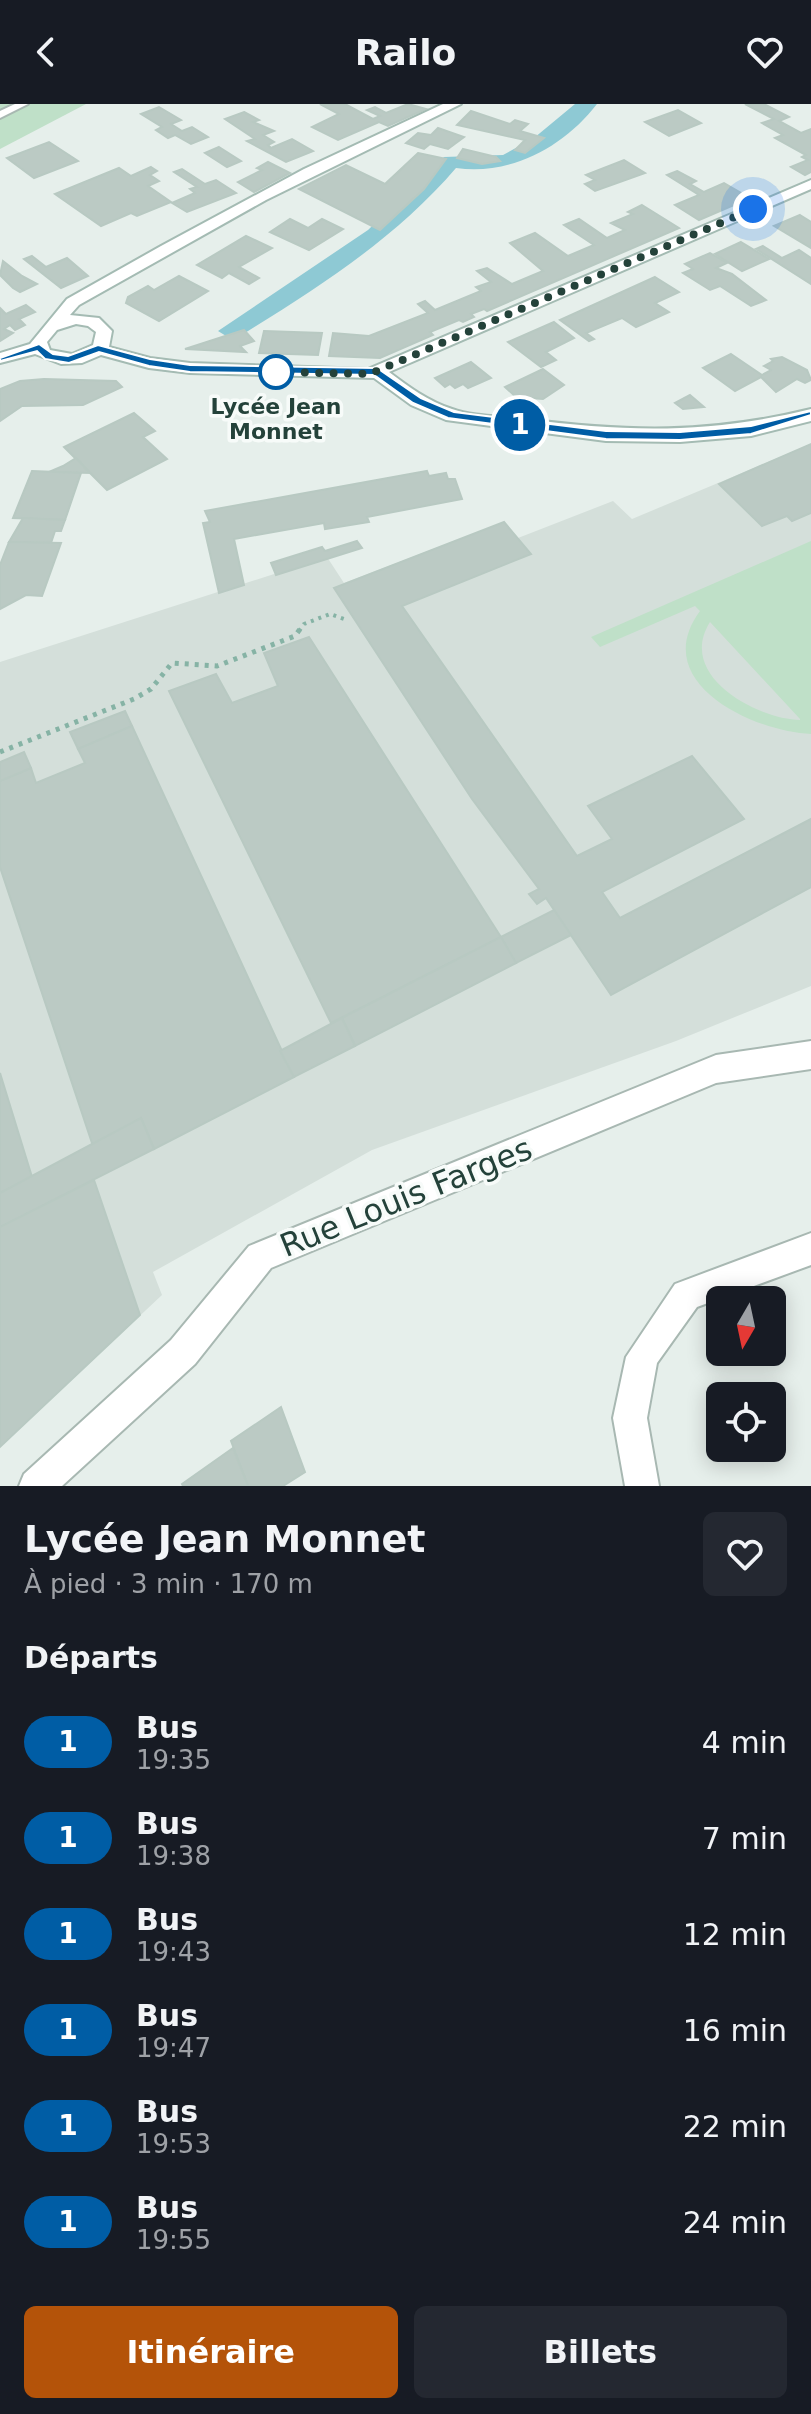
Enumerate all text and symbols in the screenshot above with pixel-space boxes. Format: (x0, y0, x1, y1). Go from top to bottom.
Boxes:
icon: back (24, 30, 68, 74)
icon: heart (743, 30, 787, 74)
text: Railo (355, 32, 456, 73)
your location (733, 189, 773, 229)
marker: Lycée Jean Monnet (259, 355, 293, 389)
place label: Lycée Jean Monnet (210, 394, 342, 444)
line badge: 1 (494, 399, 546, 451)
text: 1 (510, 408, 530, 441)
street label: Rue Louis Farges (275, 1129, 537, 1265)
north arrow (706, 1286, 786, 1366)
map controls (706, 1286, 786, 1462)
button: locate (706, 1382, 786, 1462)
button: heart (703, 1512, 787, 1596)
text: Lycée Jean Monnet (24, 1517, 426, 1561)
text: À pied · 3 min · 170 m (24, 1569, 313, 1599)
text: Départs (24, 1640, 158, 1675)
text: Bus (136, 1710, 198, 1745)
text: 1 (58, 1725, 78, 1758)
text: 4 min (702, 1725, 787, 1760)
text: 19:35 (136, 1745, 211, 1775)
text: Bus (136, 1806, 198, 1841)
text: 1 (58, 1821, 78, 1854)
text: 7 min (702, 1821, 787, 1856)
text: 19:38 (136, 1841, 211, 1871)
text: Bus (136, 1902, 198, 1937)
text: 1 (58, 1917, 78, 1950)
text: 12 min (683, 1917, 787, 1952)
text: 19:43 (136, 1937, 211, 1967)
text: Bus (136, 1998, 198, 2033)
text: 1 (58, 2013, 78, 2046)
text: 16 min (683, 2013, 787, 2048)
text: 19:47 (136, 2033, 211, 2063)
text: Bus (136, 2094, 198, 2129)
text: 1 (58, 2109, 78, 2142)
text: 22 min (683, 2109, 787, 2144)
text: 19:53 (136, 2129, 211, 2159)
text: Bus (136, 2190, 198, 2225)
text: 1 (58, 2205, 78, 2238)
text: 24 min (683, 2205, 787, 2240)
text: 19:55 (136, 2225, 211, 2255)
button: Itinéraire (24, 2306, 398, 2398)
button: Billets (414, 2306, 787, 2398)

